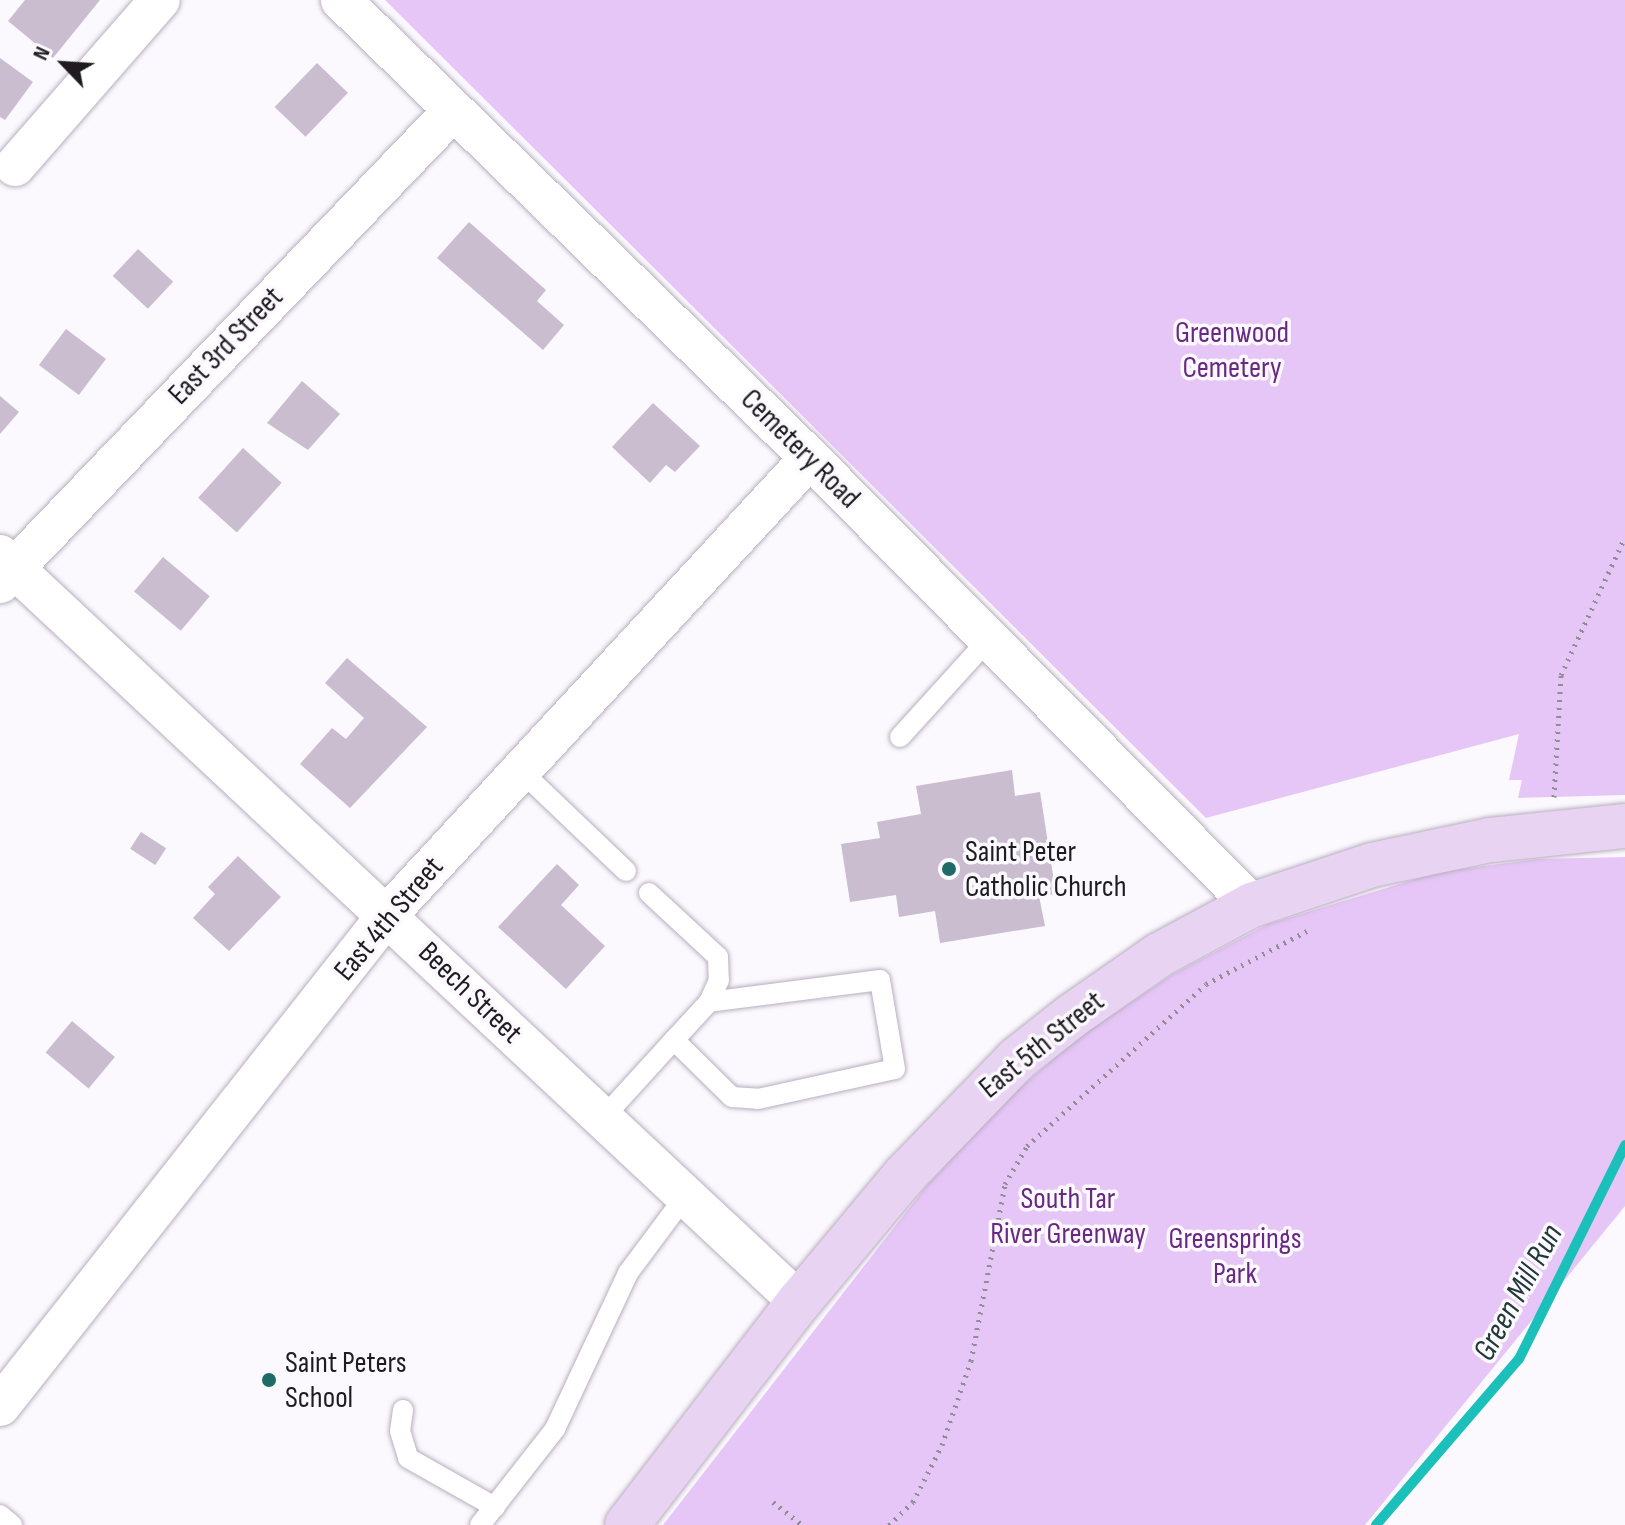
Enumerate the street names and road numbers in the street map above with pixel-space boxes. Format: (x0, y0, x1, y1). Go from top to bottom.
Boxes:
street label: East 3rd Street (161, 280, 291, 412)
street label: Cemetery Road (733, 382, 867, 516)
street label: East 4th Street (327, 850, 451, 988)
street label: Beech Street (411, 935, 529, 1051)
street label: East 5th Street (972, 984, 1112, 1106)

